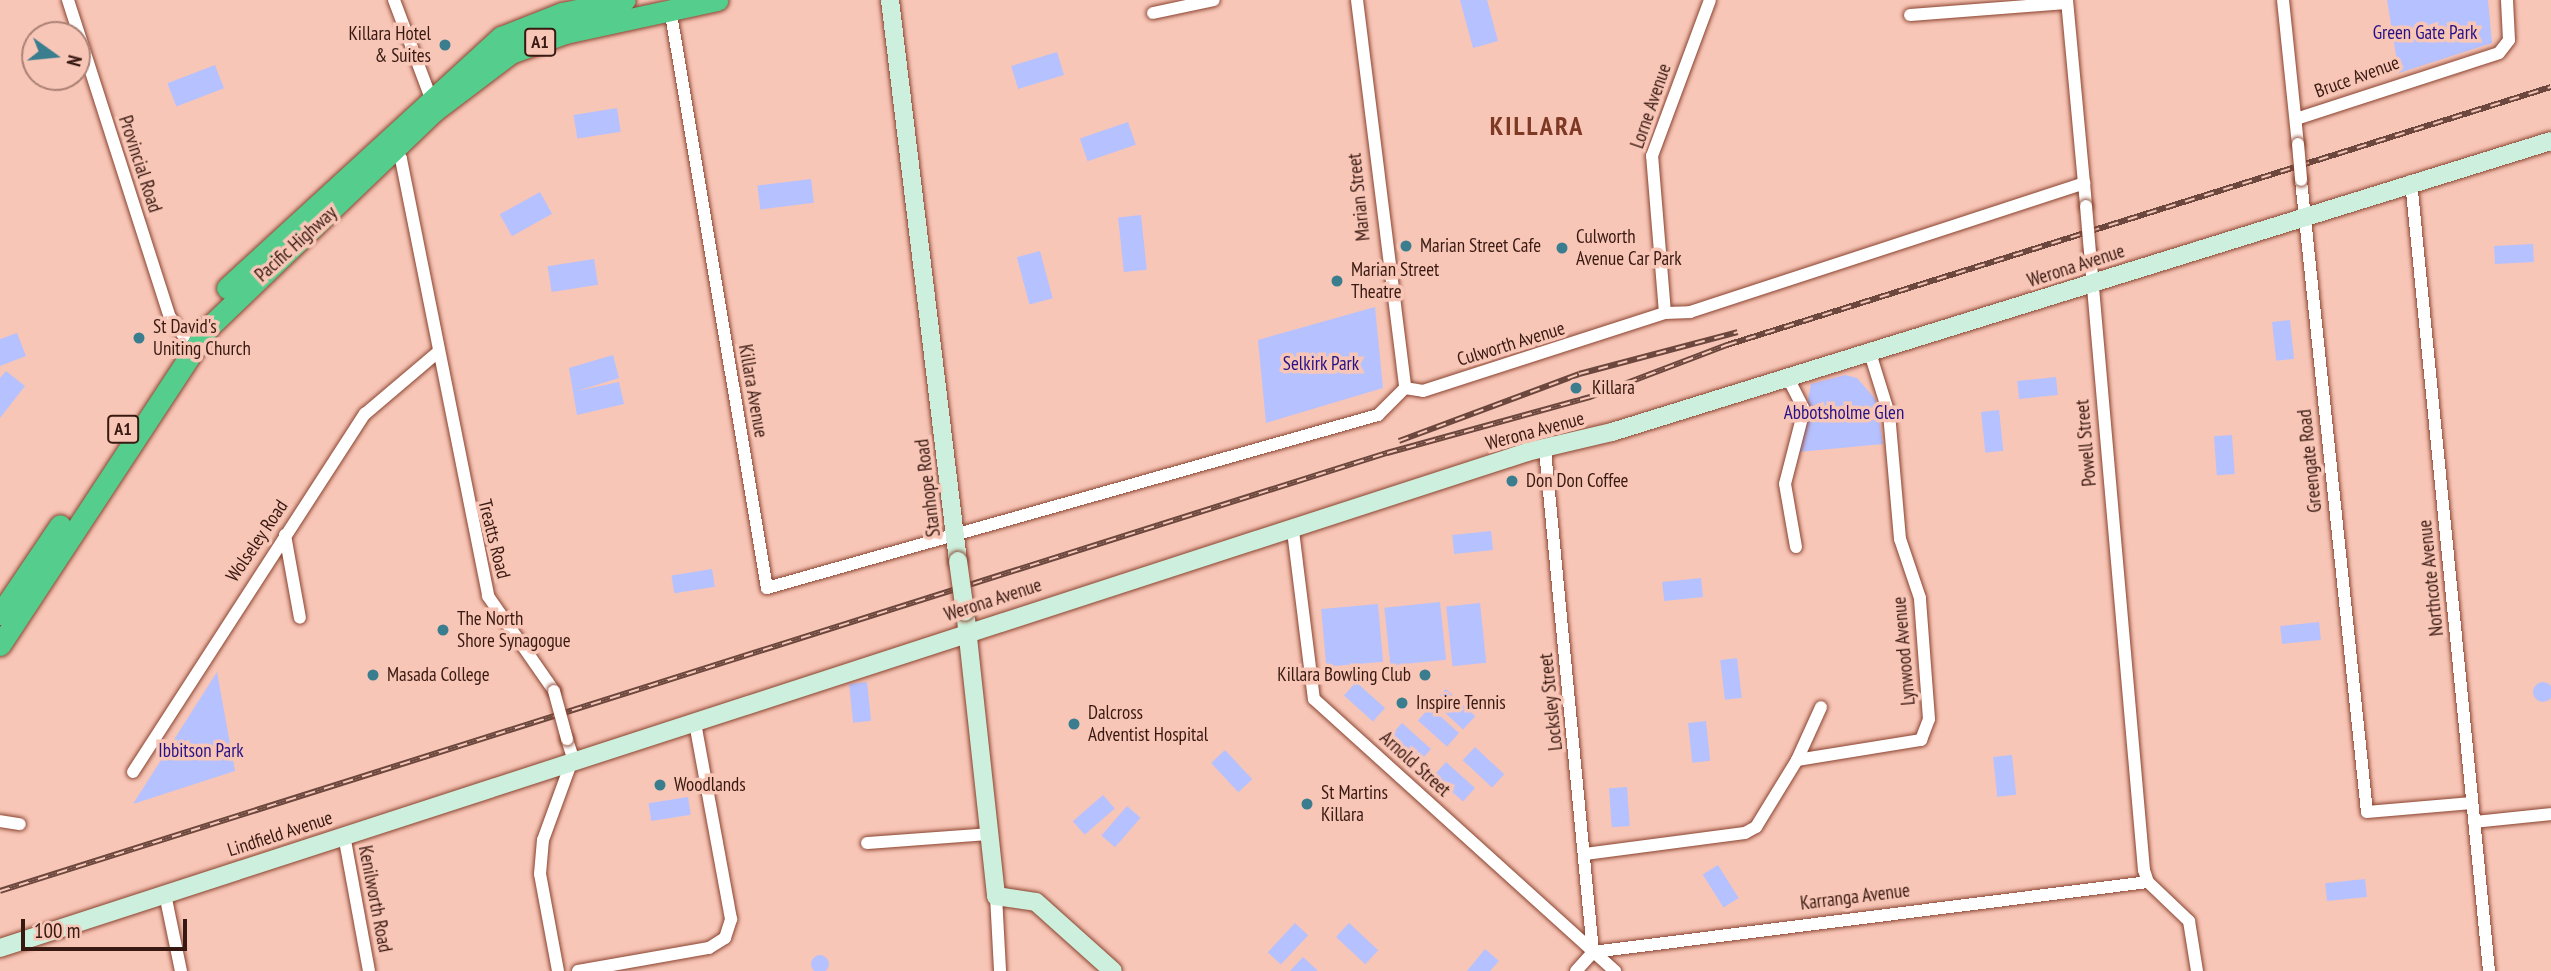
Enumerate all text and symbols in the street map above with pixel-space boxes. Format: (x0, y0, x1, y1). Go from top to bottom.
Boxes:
north arrow (21, 21, 91, 91)
park label: Green Gate Park (2373, 22, 2477, 44)
place label: Killara Hotel & Suites (348, 23, 431, 67)
road number: A1 (522, 28, 558, 56)
marker: Killara Hotel & Suites (437, 37, 453, 53)
street label: Bruce Avenue (2311, 51, 2403, 103)
text: N (61, 53, 87, 69)
street label: Lorne Avenue (1626, 60, 1676, 152)
district label: KILLARA (1491, 110, 1583, 142)
street label: Provincial Road (114, 113, 166, 215)
street label: Marian Street (1343, 152, 1375, 242)
street label: Pacific Highway (250, 201, 342, 287)
place label: Culworth Avenue Car Park (1576, 226, 1682, 270)
place label: Marian Street Cafe (1420, 235, 1541, 257)
marker: Marian Street Cafe (1398, 238, 1414, 254)
street label: Werona Avenue (2024, 239, 2128, 293)
marker: Culworth Avenue Car Park (1554, 240, 1570, 256)
place label: Marian Street Theatre (1351, 259, 1439, 303)
marker: Marian Street Theatre (1329, 273, 1345, 289)
place label: St David's Uniting Church (153, 316, 251, 360)
street label: Culworth Avenue (1454, 317, 1568, 371)
marker: St David's Uniting Church (131, 330, 147, 346)
street label: Killara Avenue (734, 342, 772, 440)
park label: Selkirk Park (1283, 353, 1359, 375)
place label: Killara (1592, 377, 1635, 399)
marker: Killara (1566, 378, 1586, 398)
street label: Powell Street (2071, 399, 2101, 487)
park label: Abbotsholme Glen (1784, 402, 1904, 424)
street label: Werona Avenue (1483, 407, 1587, 455)
street label: Greengate Road (2293, 408, 2327, 514)
road number: A1 (106, 414, 140, 444)
street label: Stanhope Road (911, 438, 945, 538)
place label: Don Don Coffee (1526, 470, 1628, 492)
marker: Don Don Coffee (1504, 473, 1520, 489)
street label: Wolseley Road (221, 495, 293, 587)
street label: Treatts Road (473, 497, 515, 581)
street label: Northcote Avenue (2414, 518, 2448, 638)
street label: Werona Avenue (941, 573, 1045, 627)
street label: Lynwood Avenue (1888, 595, 1920, 707)
place label: The North Shore Synagogue (457, 608, 571, 652)
marker: The North Shore Synagogue (435, 622, 451, 638)
street label: Locksley Street (1535, 652, 1567, 752)
place label: Masada College (387, 664, 490, 686)
place label: Killara Bowling Club (1277, 664, 1411, 686)
marker: Masada College (365, 667, 381, 683)
marker: Killara Bowling Club (1417, 667, 1433, 683)
place label: Inspire Tennis (1416, 692, 1506, 714)
marker: Inspire Tennis (1394, 695, 1410, 711)
place label: Dalcross Adventist Hospital (1088, 702, 1208, 746)
marker: Dalcross Adventist Hospital (1066, 716, 1082, 732)
street label: Arnold Street (1375, 727, 1455, 801)
park label: Ibbitson Park (158, 740, 244, 762)
place label: Woodlands (674, 774, 746, 796)
marker: Woodlands (652, 777, 668, 793)
place label: St Martins Killara (1321, 782, 1388, 826)
marker: St Martins Killara (1299, 796, 1315, 812)
street label: Lindfield Avenue (224, 806, 336, 862)
street label: Kenilworth Road (353, 844, 397, 954)
street label: Karranga Avenue (1799, 879, 1911, 915)
scale bar (24, 904, 191, 948)
text: 100 m (34, 917, 80, 944)

